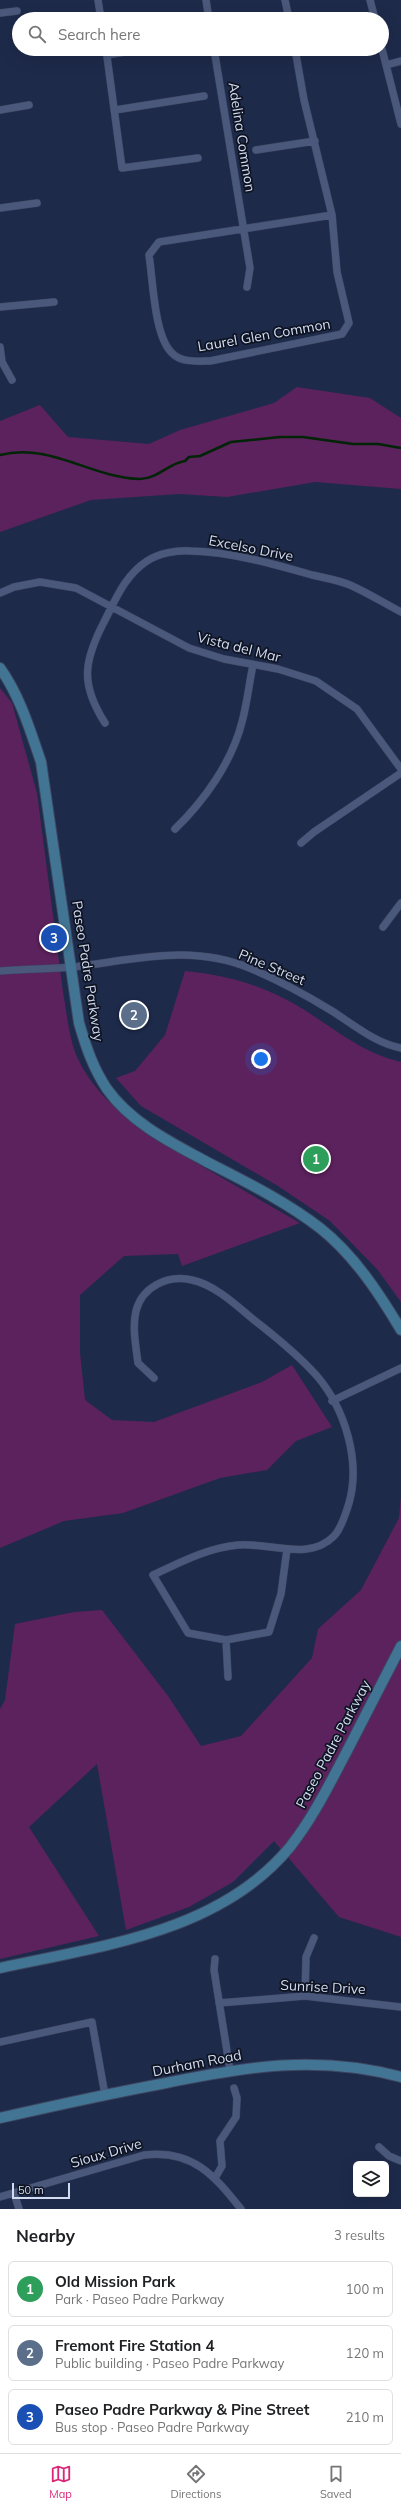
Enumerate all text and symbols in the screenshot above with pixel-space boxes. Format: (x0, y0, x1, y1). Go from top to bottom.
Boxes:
search box (12, 12, 389, 56)
icon: search (26, 23, 48, 45)
text: Search here (58, 25, 140, 44)
street label: Adelina Common (224, 81, 260, 193)
street label: Laurel Glen Common (196, 314, 332, 356)
street label: Excelso Drive (207, 531, 295, 565)
street label: Vista del Mar (195, 628, 284, 666)
street label: Paseo Padre Parkway (68, 899, 108, 1043)
pin: 3 (41, 923, 67, 953)
street label: Pine Street (236, 945, 308, 989)
pin: 2 (121, 1000, 147, 1030)
your location (251, 1049, 271, 1069)
pin: 1 (303, 1144, 329, 1174)
street label: Paseo Padre Parkway (292, 1676, 375, 1811)
street label: Sunrise Drive (280, 1976, 366, 1998)
street label: Durham Road (151, 2046, 243, 2080)
street label: Sioux Drive (68, 2134, 144, 2172)
map controls (353, 2161, 389, 2197)
button: layers (353, 2161, 389, 2197)
scale bar (12, 2181, 70, 2200)
text: 50 m (18, 2183, 44, 2197)
text: Nearby (16, 2225, 75, 2246)
text: 3 results (334, 2227, 385, 2243)
text: Old Mission Park (55, 2272, 175, 2291)
text: 1 (26, 2281, 34, 2297)
text: 100 m (346, 2281, 384, 2297)
text: Park · Paseo Padre Parkway (55, 2291, 224, 2307)
text: Fremont Fire Station 4 (55, 2336, 214, 2355)
text: 2 (26, 2345, 34, 2361)
text: 120 m (346, 2345, 384, 2361)
text: Public building · Paseo Padre Parkway (55, 2355, 284, 2371)
text: Paseo Padre Parkway & Pine Street (55, 2400, 309, 2419)
text: 3 (26, 2409, 34, 2425)
text: 210 m (346, 2409, 384, 2425)
text: Bus stop · Paseo Padre Parkway (55, 2419, 249, 2435)
tab: Map (49, 2463, 72, 2501)
tab: Directions (171, 2463, 221, 2501)
tab: Saved (320, 2463, 352, 2501)

